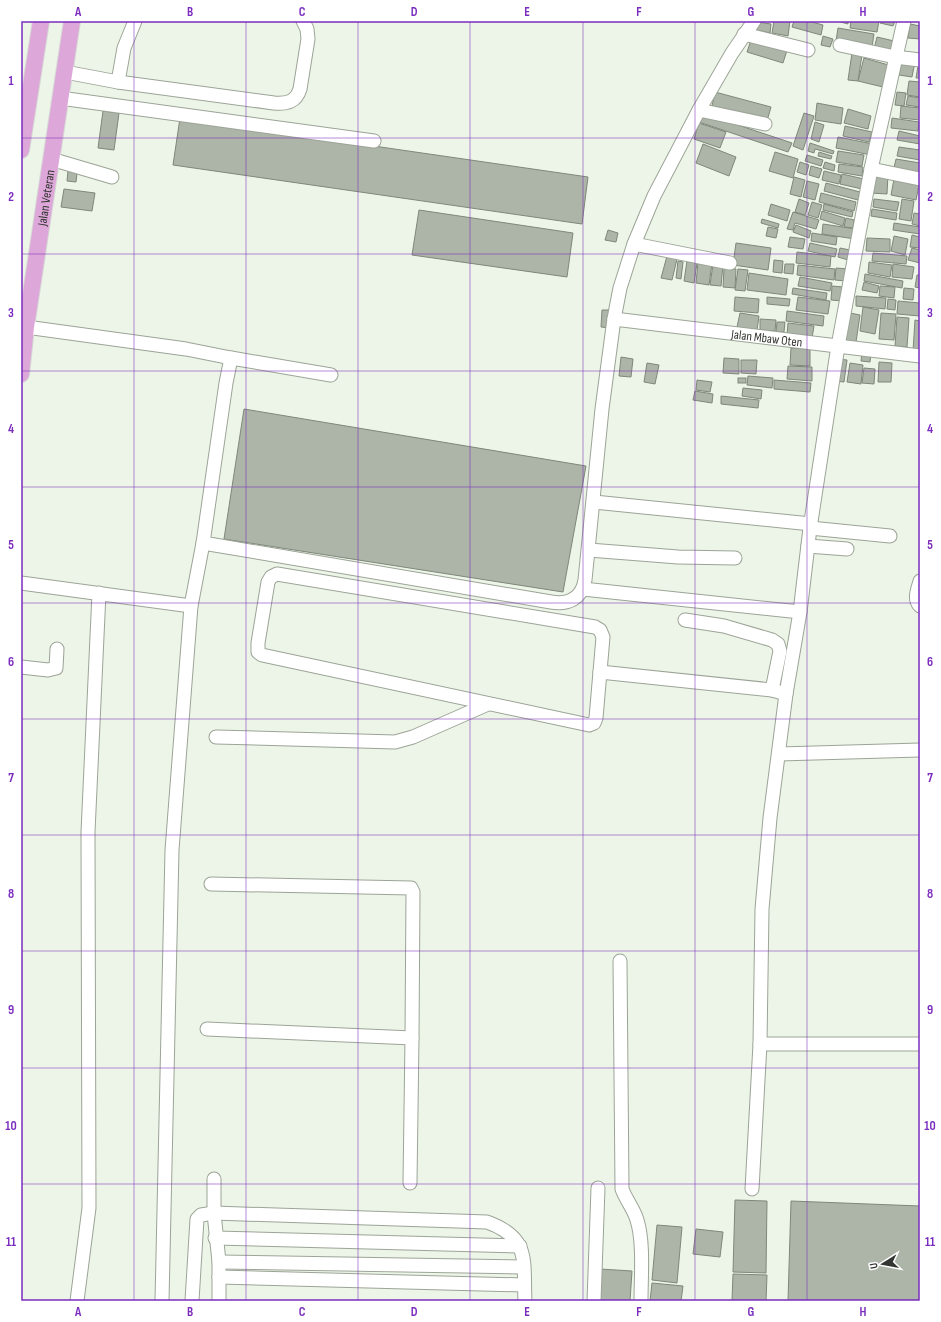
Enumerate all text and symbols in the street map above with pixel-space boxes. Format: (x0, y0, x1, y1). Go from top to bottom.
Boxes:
text: A (74, 4, 82, 20)
text: B (187, 4, 193, 20)
text: C (299, 4, 306, 20)
text: D (411, 4, 418, 20)
text: E (524, 4, 530, 20)
text: F (636, 4, 642, 20)
text: G (748, 4, 755, 20)
text: H (860, 4, 867, 20)
text: 1 (8, 73, 14, 89)
text: 1 (927, 73, 933, 89)
street label: Jalan Veteran (34, 169, 59, 228)
text: 2 (8, 189, 14, 205)
text: 2 (927, 189, 933, 205)
text: 3 (8, 305, 14, 321)
text: 3 (927, 305, 933, 321)
street label: Jalan Mbaw Oten (729, 326, 803, 351)
text: 4 (8, 421, 14, 437)
text: 4 (927, 421, 933, 437)
text: 5 (8, 537, 14, 553)
text: 5 (927, 537, 933, 553)
text: 6 (8, 654, 14, 670)
text: 6 (927, 654, 933, 670)
text: 7 (8, 770, 14, 786)
text: 7 (927, 770, 933, 786)
text: 8 (8, 886, 14, 902)
text: 8 (927, 886, 933, 902)
text: 9 (8, 1002, 14, 1018)
text: 9 (927, 1002, 933, 1018)
text: 10 (5, 1118, 17, 1134)
text: 10 (924, 1118, 936, 1134)
text: 11 (6, 1234, 16, 1250)
text: 11 (925, 1234, 935, 1250)
north arrow (863, 1244, 903, 1284)
text: U (867, 1261, 881, 1270)
text: A (74, 1304, 82, 1320)
text: B (187, 1304, 193, 1320)
text: C (299, 1304, 306, 1320)
text: D (411, 1304, 418, 1320)
text: E (524, 1304, 530, 1320)
text: F (636, 1304, 642, 1320)
text: G (748, 1304, 755, 1320)
text: H (860, 1304, 867, 1320)

